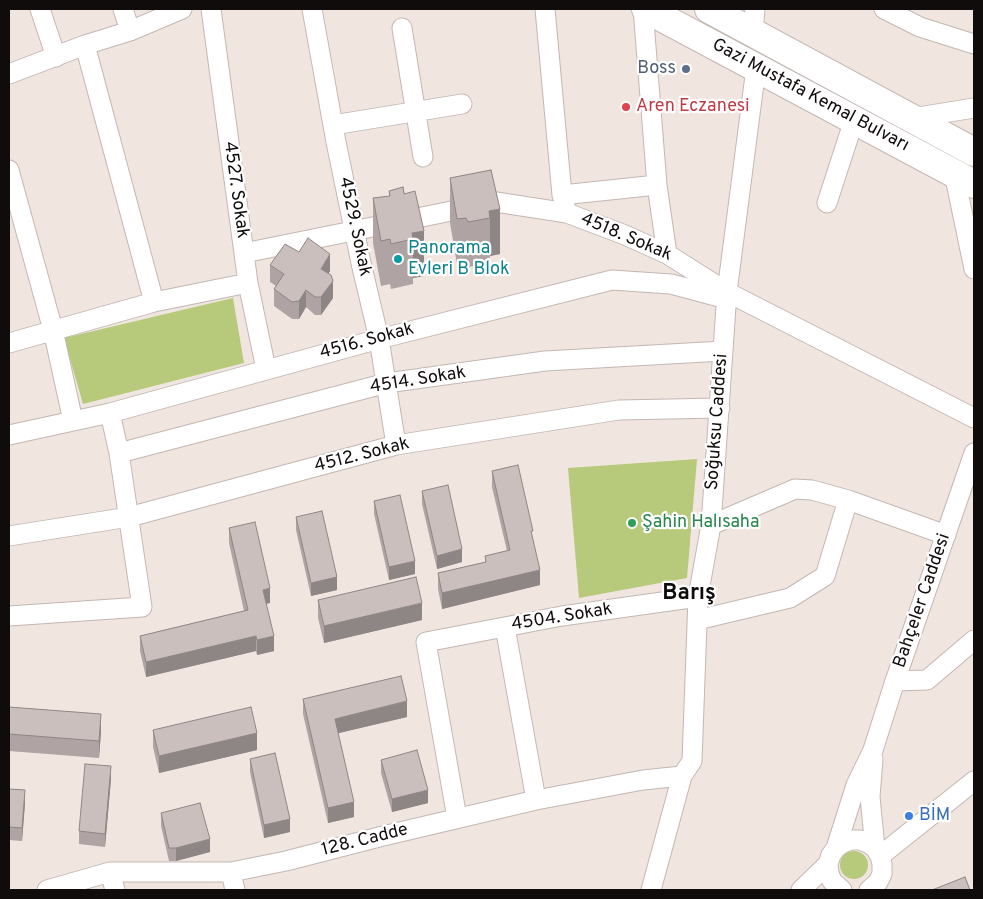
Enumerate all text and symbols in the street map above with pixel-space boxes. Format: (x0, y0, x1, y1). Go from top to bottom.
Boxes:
street label: Gazi Mustafa Kemal Bulvarı (708, 35, 912, 157)
place label: Boss (637, 58, 676, 80)
marker: Boss (680, 63, 692, 75)
place label: Aren Eczanesi (636, 96, 750, 118)
marker: Aren Eczanesi (620, 101, 632, 113)
street label: 4527. Sokak (218, 140, 252, 240)
street label: 4529. Sokak (333, 175, 375, 279)
street label: 4518. Sokak (577, 209, 675, 267)
place label: Panorama Evleri B Blok (408, 238, 510, 280)
marker: Panorama Evleri B Blok (392, 253, 404, 265)
street label: 4516. Sokak (317, 319, 417, 365)
street label: Soğuksu Caddesi (702, 353, 734, 491)
street label: 4514. Sokak (369, 363, 467, 399)
street label: 4512. Sokak (312, 434, 412, 478)
place label: Şahin Halısaha (642, 512, 760, 534)
marker: Şahin Halısaha (626, 517, 638, 529)
street label: Bahçeler Caddesi (890, 531, 956, 671)
district label: Barış (662, 582, 716, 608)
street label: 4504. Sokak (510, 599, 614, 637)
place label: BİM (919, 805, 950, 827)
marker: BİM (903, 810, 915, 822)
street label: 128. Cadde (320, 820, 410, 862)

